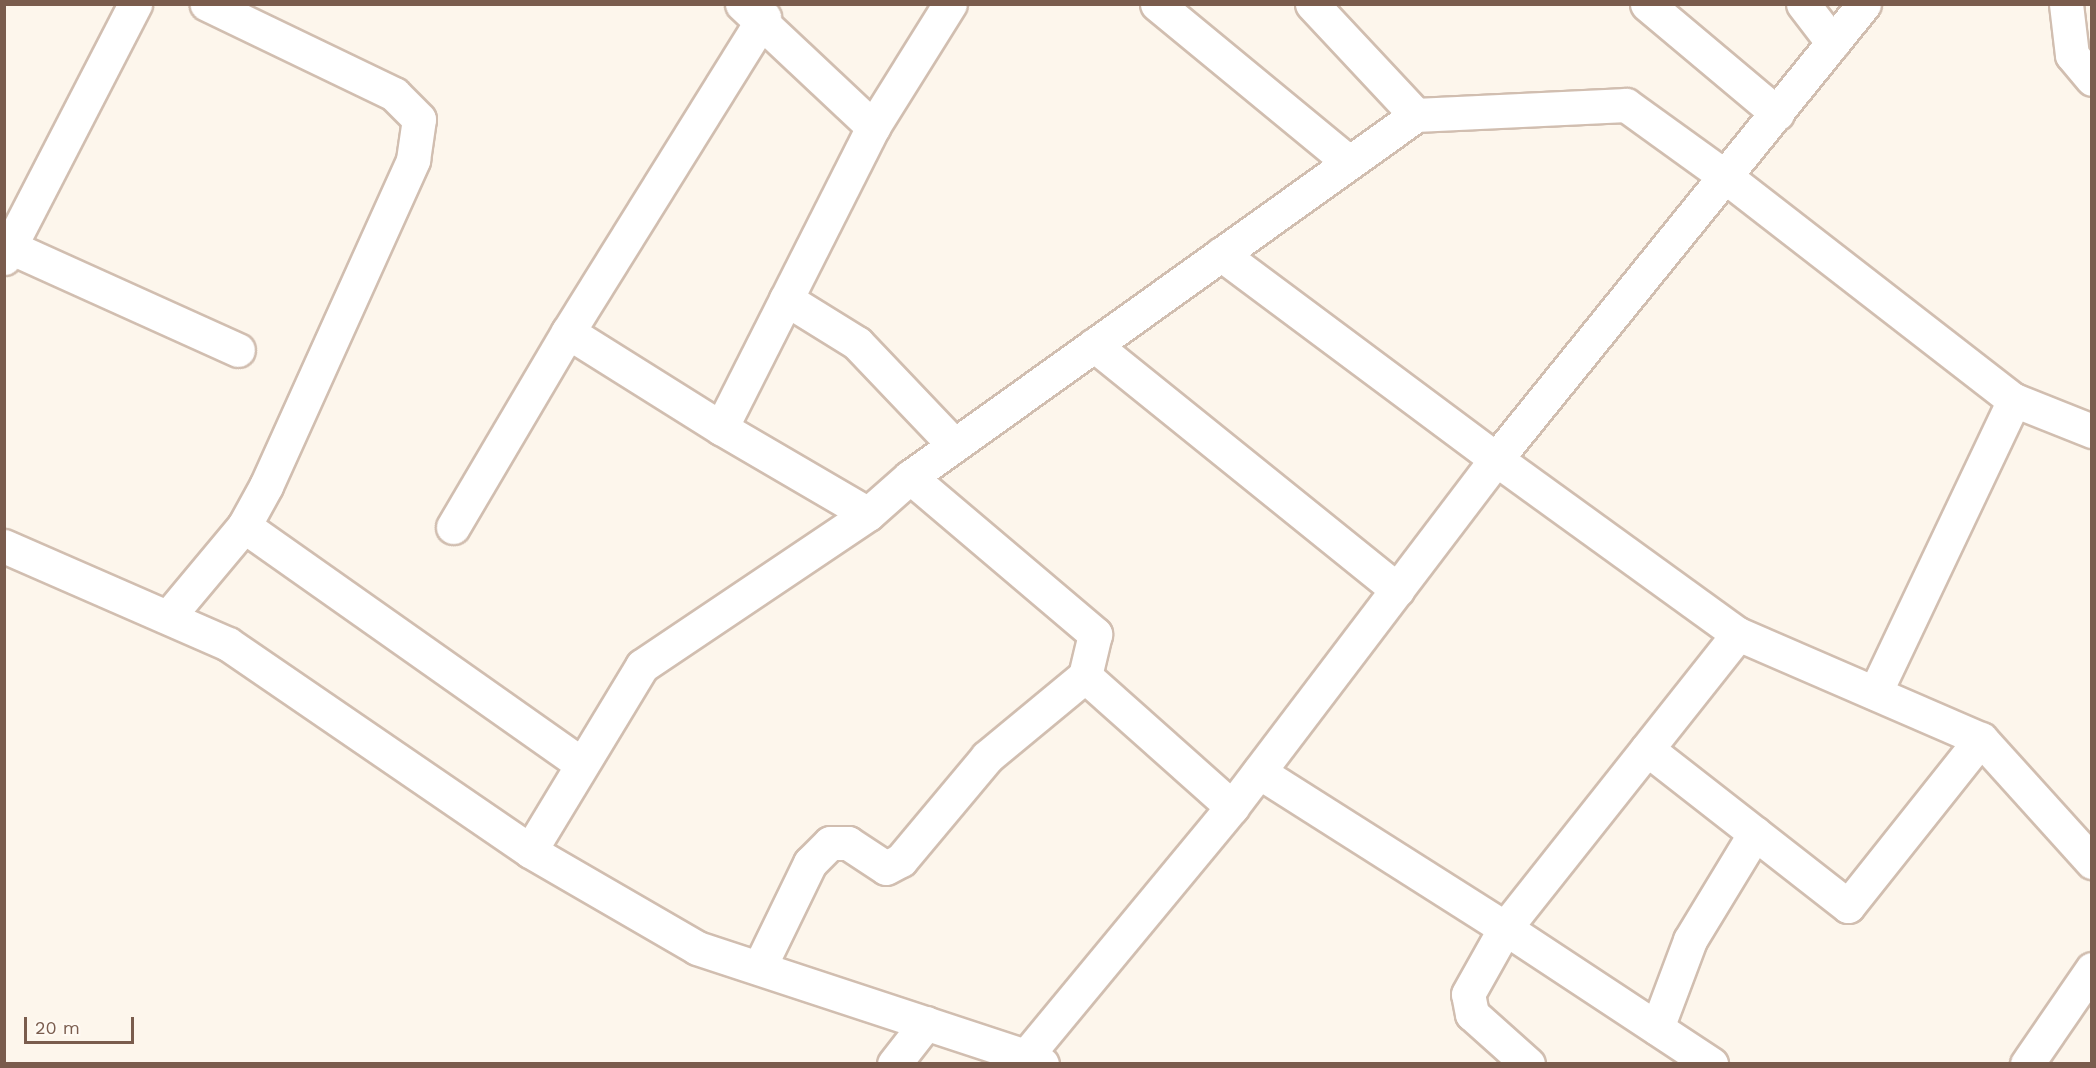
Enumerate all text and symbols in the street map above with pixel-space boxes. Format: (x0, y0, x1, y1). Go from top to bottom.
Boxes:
scale bar (27, 1005, 136, 1043)
text: 20 m (35, 1017, 80, 1038)

